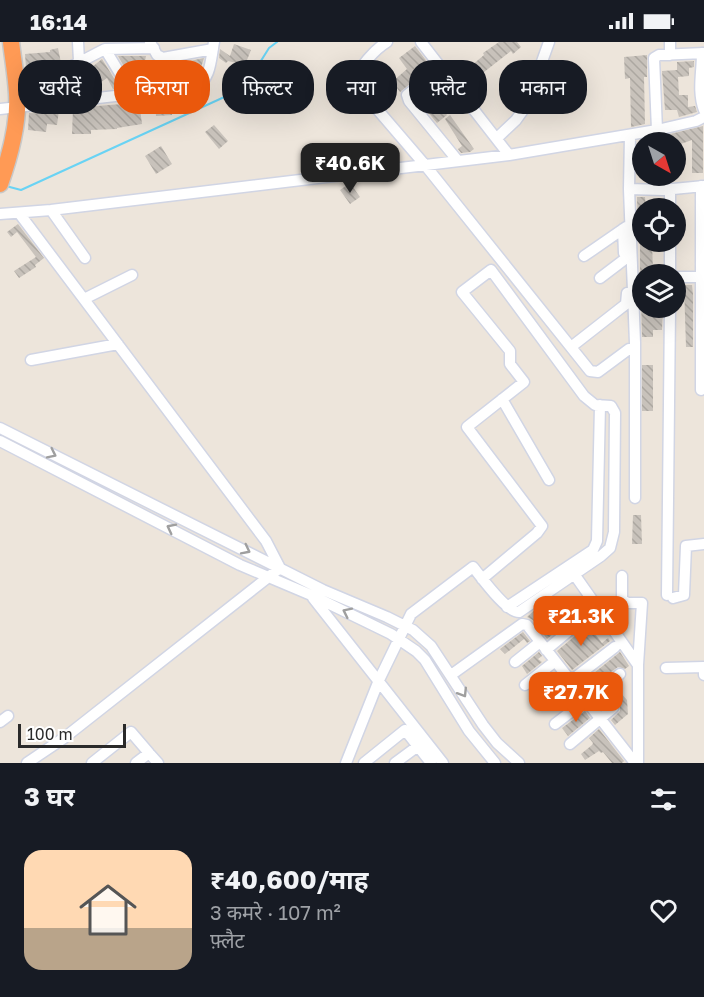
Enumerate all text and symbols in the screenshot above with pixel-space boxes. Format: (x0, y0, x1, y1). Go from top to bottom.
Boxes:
text: 16:14 (30, 8, 87, 35)
chip: खरीदें (18, 60, 102, 114)
chip: किराया (114, 60, 210, 114)
chip: फ़िल्टर (222, 60, 314, 114)
chip: नया (326, 60, 397, 114)
chip: फ़्लैट (409, 60, 487, 114)
chip: मकान (499, 60, 587, 114)
north arrow (632, 132, 686, 186)
map controls (632, 132, 686, 318)
pin: ₹40.6K (301, 143, 399, 194)
text: ₹40.6K (315, 150, 385, 174)
button: locate (632, 198, 686, 252)
button: layers (632, 264, 686, 318)
one-way arrow (46, 446, 57, 458)
one-way arrow (167, 524, 178, 535)
one-way arrow (239, 543, 250, 555)
pin: ₹21.3K (532, 596, 630, 647)
text: ₹21.3K (547, 603, 615, 627)
one-way arrow (342, 608, 353, 620)
pin: ₹27.7K (527, 672, 625, 723)
text: ₹27.7K (543, 679, 609, 703)
one-way arrow (455, 687, 467, 697)
scale bar (18, 721, 126, 748)
text: 100 m (27, 724, 73, 744)
text: 3 घर (24, 781, 75, 812)
icon: filters (647, 783, 680, 816)
text: ₹40,600/माह (210, 864, 368, 895)
icon: home (72, 874, 144, 946)
icon: heart (647, 894, 680, 927)
text: 3 कमरे · 107 m² (210, 900, 341, 924)
text: फ़्लैट (210, 928, 245, 952)

